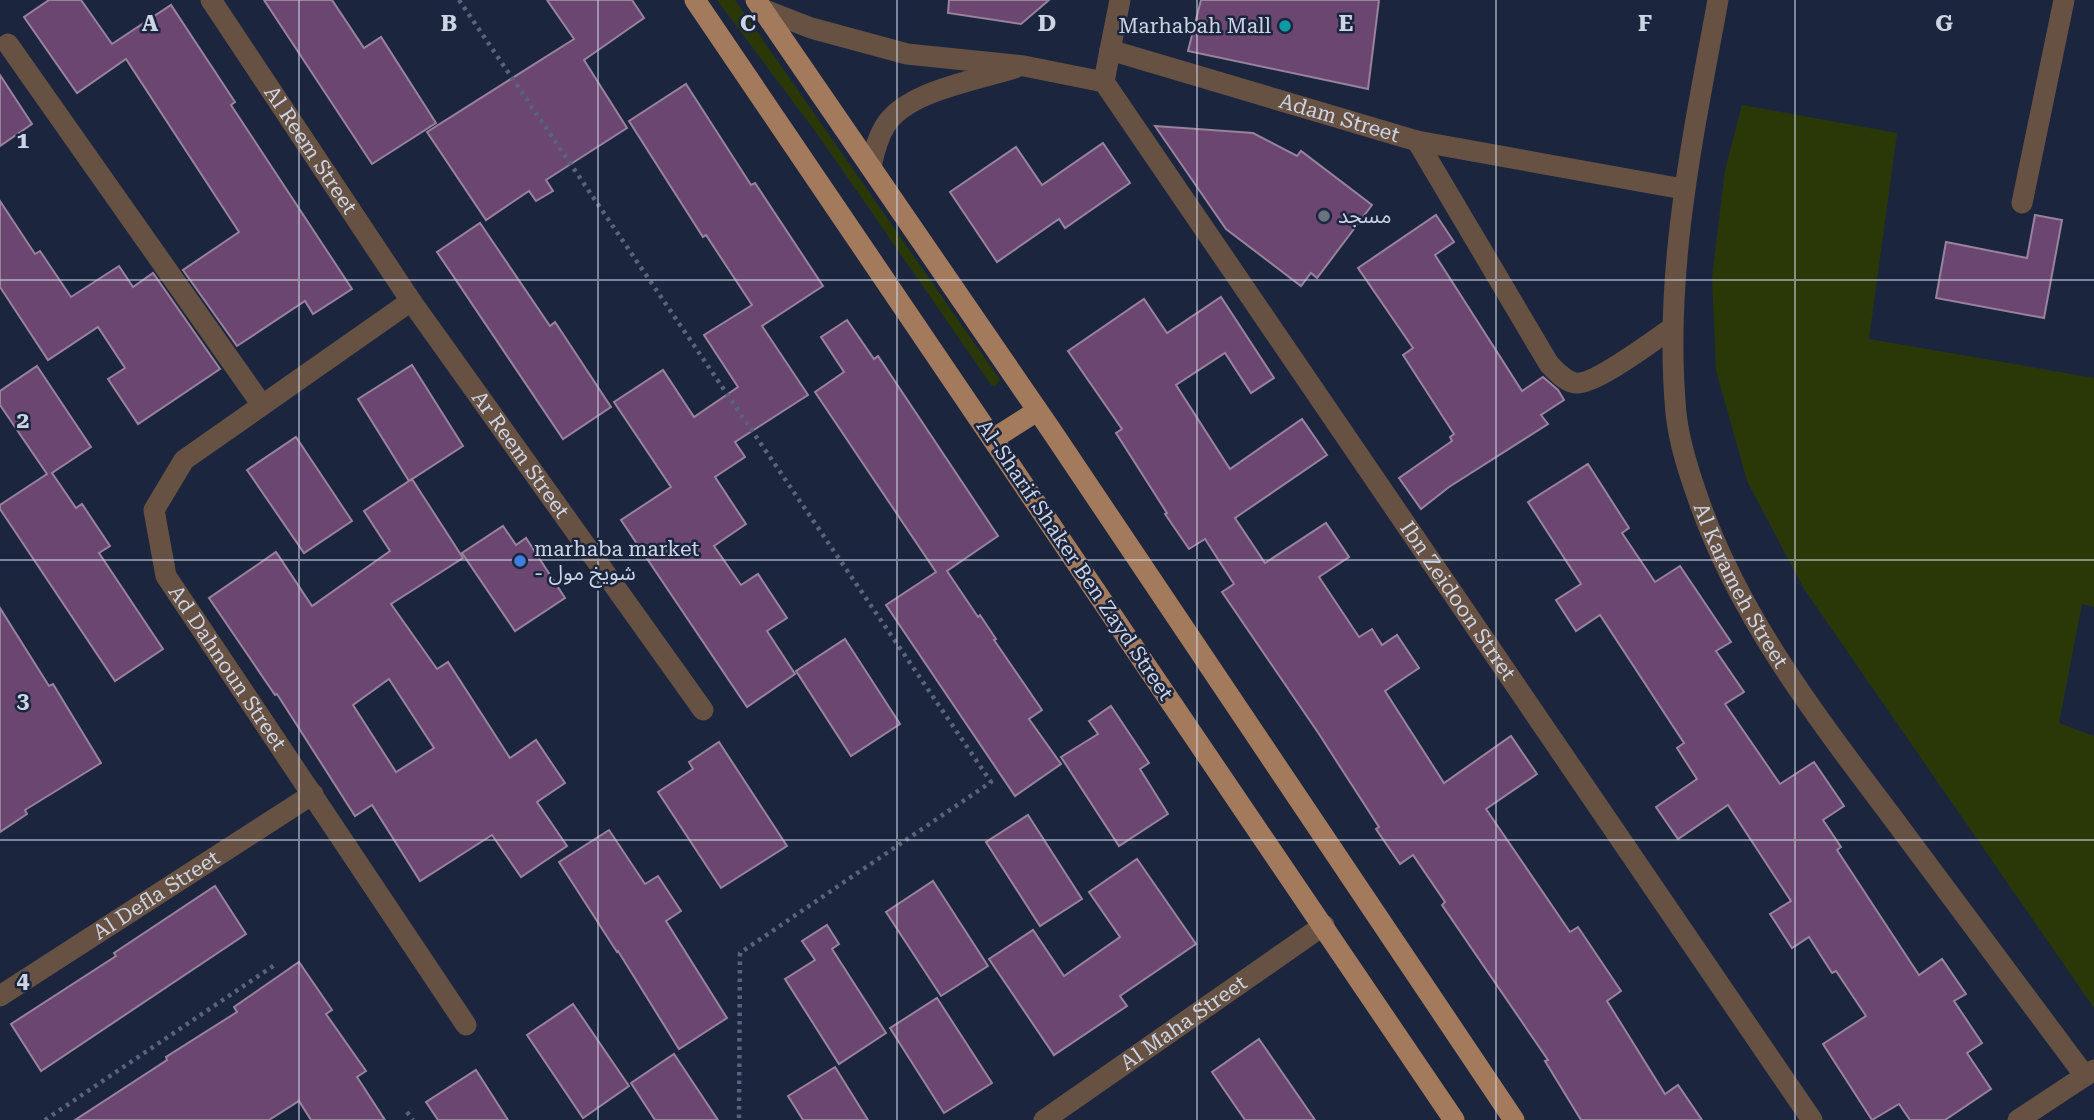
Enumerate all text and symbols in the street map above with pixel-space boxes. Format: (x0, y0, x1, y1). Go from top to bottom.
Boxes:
text: A (142, 10, 159, 37)
text: B (441, 10, 457, 37)
text: C (740, 10, 756, 37)
text: D (1038, 10, 1056, 37)
text: E (1339, 10, 1353, 37)
text: F (1638, 10, 1652, 37)
text: G (1935, 10, 1953, 37)
place label: Marhabah Mall (1118, 14, 1272, 38)
marker: Marhabah Mall (1277, 18, 1293, 34)
street label: Al Reem Street (259, 81, 362, 219)
street label: Adam Street (1276, 89, 1403, 147)
text: 1 (17, 127, 30, 154)
place label: مسجد (1338, 204, 1391, 228)
marker: مسجد (1316, 208, 1332, 224)
street label: Ar Reem Street (467, 386, 574, 523)
text: 2 (17, 407, 29, 434)
street label: Al-Sharif Shaker Ben Zayd Street (972, 415, 1178, 705)
street label: Al Karameh Street (1689, 500, 1793, 673)
street label: Ibn Zeidoon Strret (1395, 517, 1521, 685)
place label: marhaba market - شويخ مول (534, 537, 700, 588)
marker: marhaba market - شويخ مول (512, 553, 528, 569)
street label: Ad Dahnoun Street (164, 581, 291, 755)
text: 3 (17, 687, 30, 714)
street label: Al Defla Street (89, 845, 224, 945)
text: 4 (17, 967, 30, 994)
street label: Al Maha Street (1116, 970, 1251, 1075)

